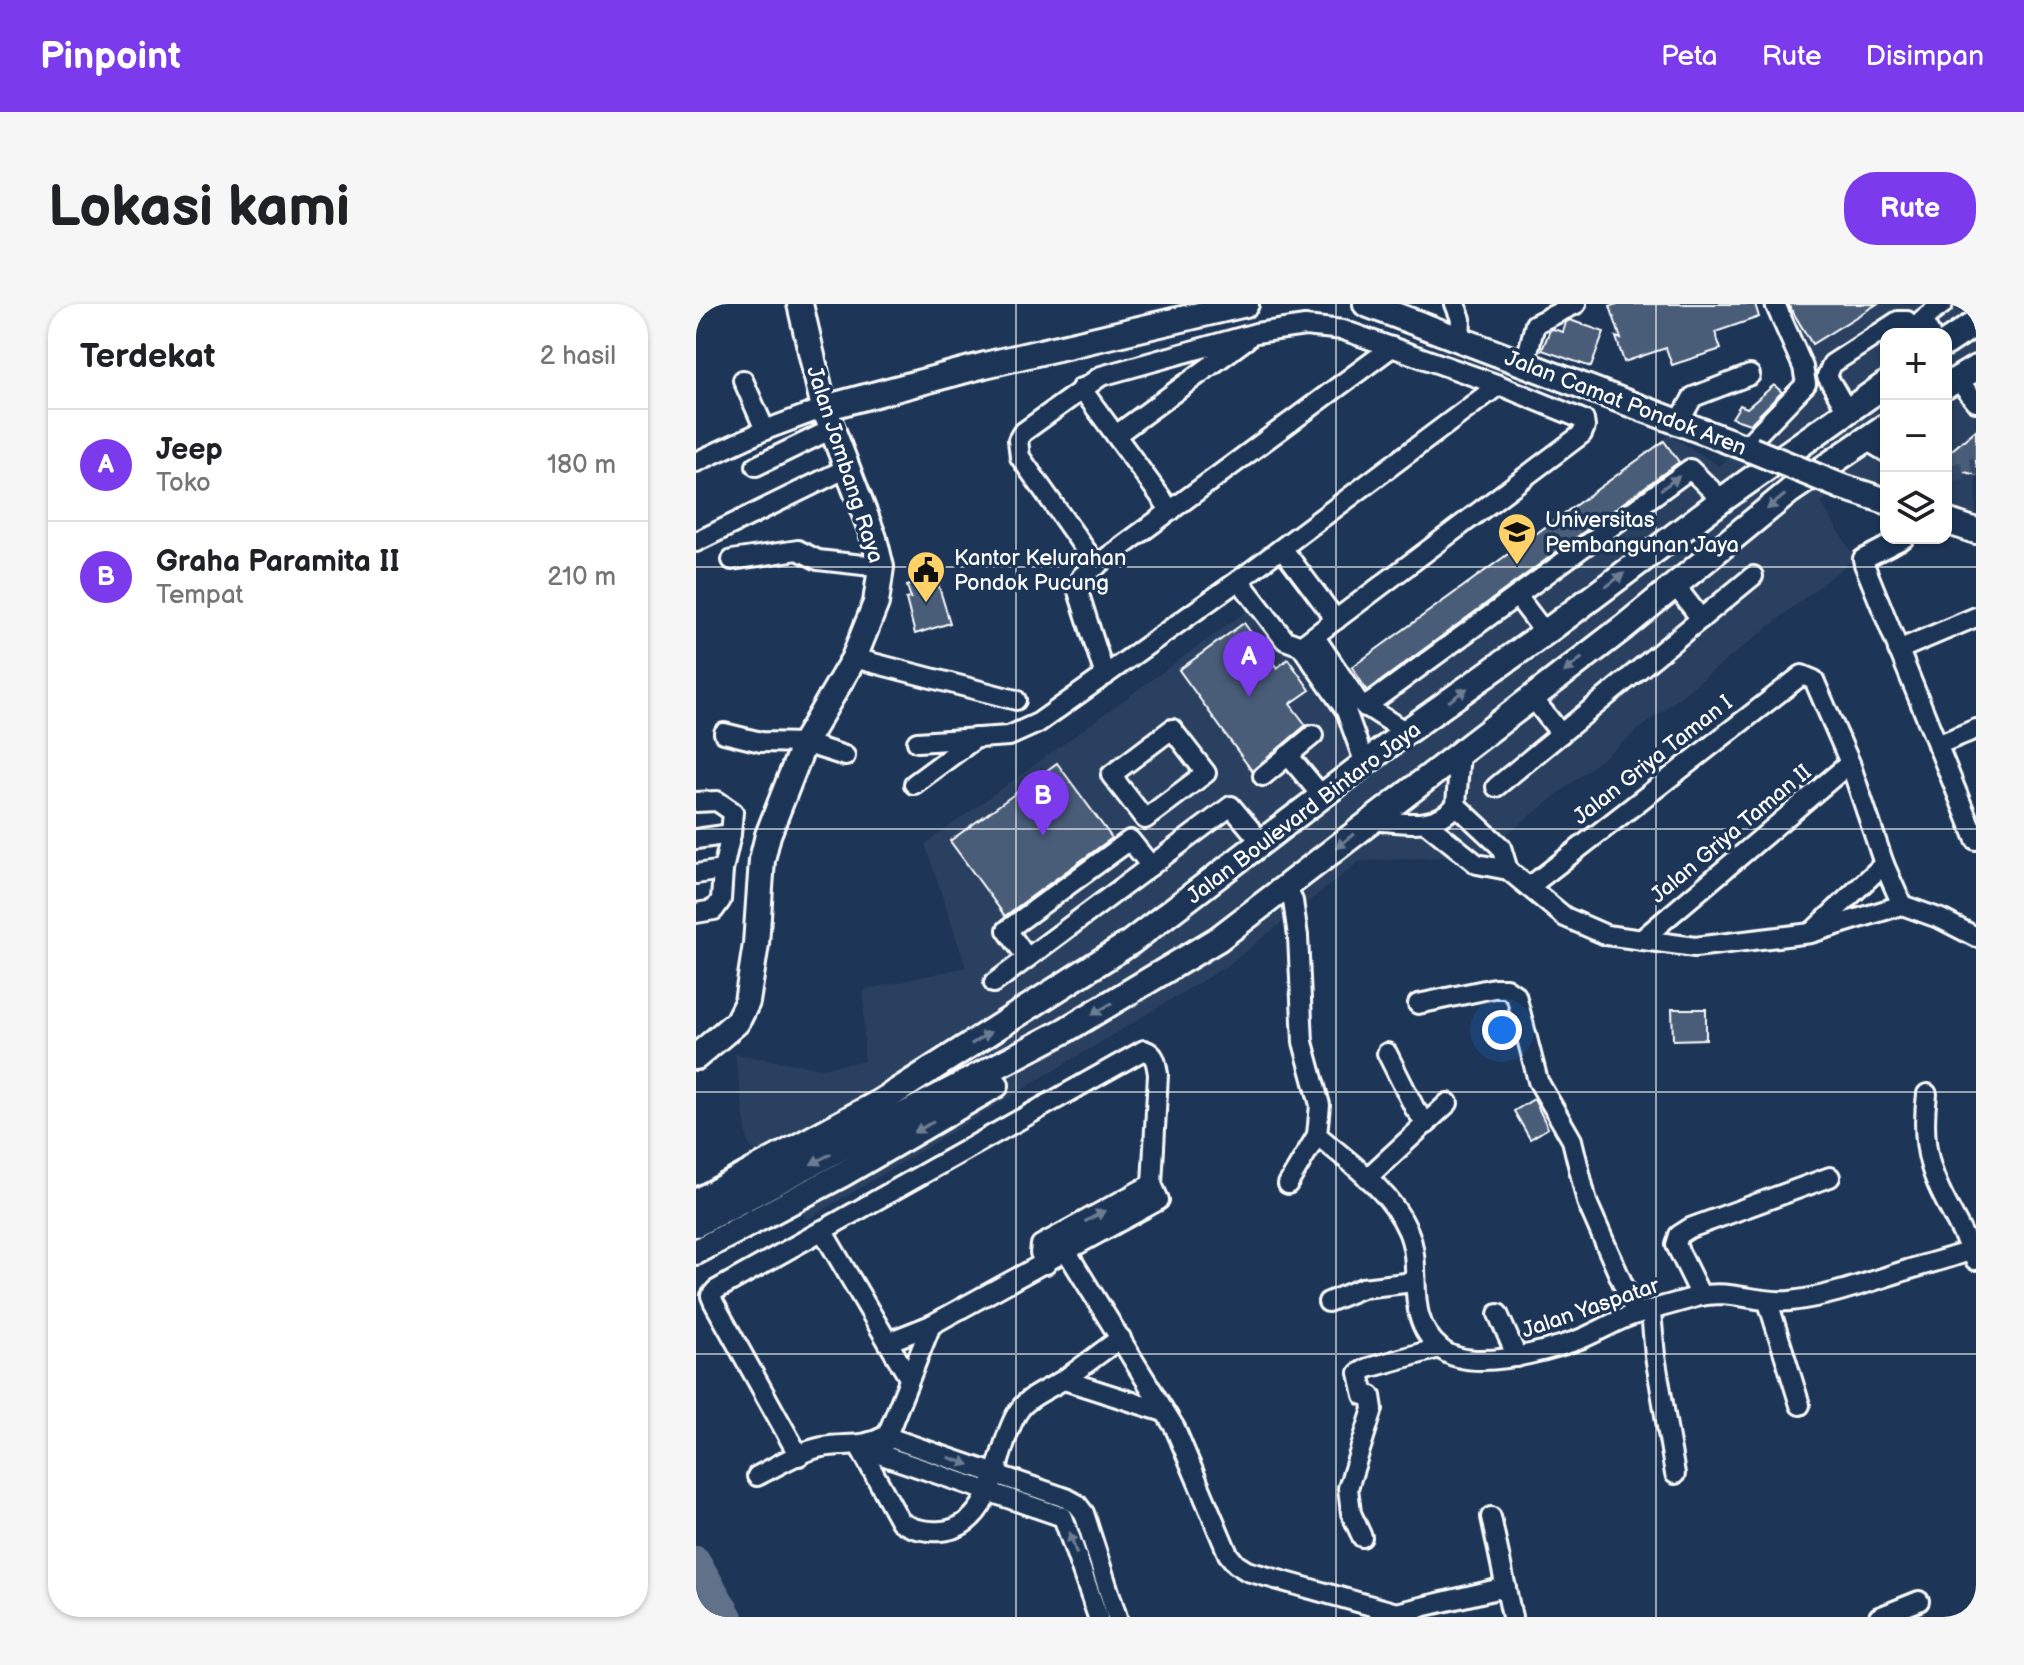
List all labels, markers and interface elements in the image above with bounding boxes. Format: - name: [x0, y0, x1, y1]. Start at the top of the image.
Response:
- text: Pinpoint: [40, 34, 181, 79]
- text: Peta: [1661, 40, 1718, 73]
- text: Rute: [1762, 40, 1822, 73]
- text: Disimpan: [1866, 40, 1984, 73]
- button: Rute: [1844, 172, 1976, 245]
- text: Lokasi kami: [48, 175, 350, 242]
- map controls: [1880, 328, 1952, 544]
- button: +: [1880, 328, 1952, 400]
- text: Terdekat: [80, 336, 215, 377]
- text: 2 hasil: [540, 341, 616, 372]
- street label: Jalan Camat Pondok Aren: [1501, 345, 1750, 462]
- street label: Jalan Jombang Raya: [800, 363, 889, 566]
- button: −: [1880, 400, 1952, 472]
- text: Jeep: [156, 432, 223, 468]
- text: A: [98, 450, 114, 481]
- text: 180 m: [547, 450, 616, 481]
- text: Toko: [156, 468, 211, 499]
- button: layers: [1880, 472, 1952, 544]
- one-way arrow: [1660, 476, 1681, 492]
- one-way arrow: [1766, 494, 1786, 510]
- place label: Universitas Pembangunan Jaya: [1545, 507, 1739, 559]
- school or university icon: Universitas Pembangunan Jaya: [1496, 511, 1538, 566]
- text: Graha Paramita II: [156, 544, 400, 580]
- place label: Kantor Kelurahan Pondok Pucung: [954, 545, 1126, 597]
- public building icon: Kantor Kelurahan Pondok Pucung: [905, 549, 947, 604]
- text: B: [97, 562, 115, 593]
- text: 210 m: [547, 562, 616, 593]
- one-way arrow: [1605, 573, 1625, 589]
- text: Tempat: [156, 580, 244, 611]
- pin: A: [1223, 631, 1275, 697]
- one-way arrow: [1563, 657, 1583, 673]
- one-way arrow: [1448, 688, 1469, 703]
- street label: Jalan Griya Taman I: [1568, 689, 1738, 831]
- street label: Jalan Boulevard Bintaro Jaya: [1181, 716, 1426, 910]
- street label: Jalan Griya Taman II: [1645, 759, 1817, 909]
- pin: B: [1017, 770, 1069, 836]
- one-way arrow: [1335, 832, 1355, 849]
- one-way arrow: [1091, 1002, 1113, 1016]
- your location: [1482, 1010, 1522, 1050]
- one-way arrow: [970, 1032, 992, 1046]
- one-way arrow: [913, 1120, 935, 1134]
- one-way arrow: [810, 1152, 833, 1165]
- one-way arrow: [1083, 1209, 1106, 1222]
- street label: Jalan Yaspatar: [1518, 1272, 1664, 1345]
- one-way arrow: [947, 1456, 971, 1468]
- one-way arrow: [1066, 1531, 1078, 1555]

